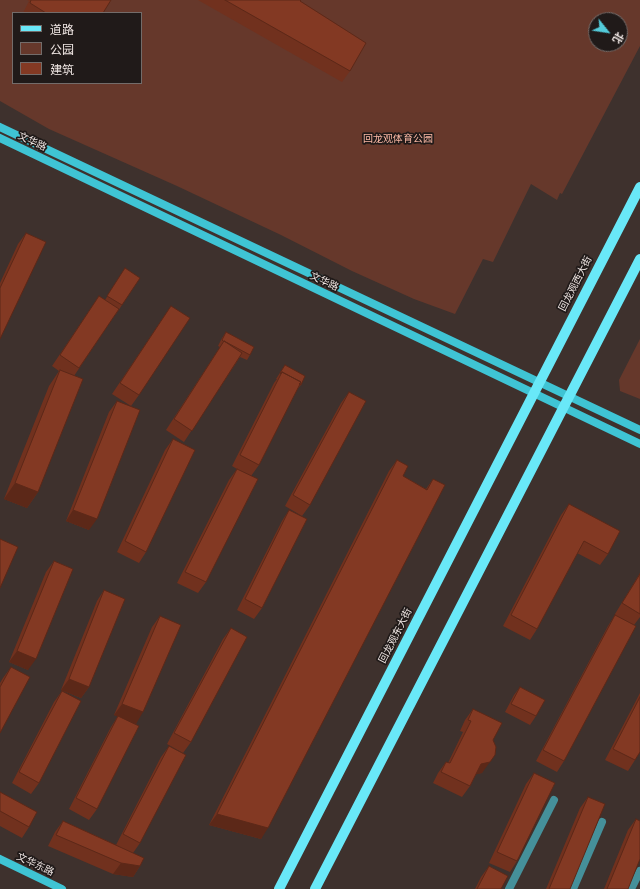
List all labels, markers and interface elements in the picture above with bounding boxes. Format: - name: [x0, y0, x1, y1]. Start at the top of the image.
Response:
- legend: [12, 12, 142, 84]
- north arrow: [588, 12, 628, 52]
- text: 道路: [50, 23, 74, 37]
- text: 北: [610, 30, 626, 46]
- text: 公园: [50, 43, 74, 57]
- text: 建筑: [50, 63, 74, 77]
- street label: 文华路: [16, 130, 48, 154]
- park label: 回龙观体育公园: [363, 133, 433, 145]
- street label: 回龙观西大街: [557, 255, 595, 313]
- street label: 文华路: [308, 270, 340, 294]
- street label: 回龙观东大街: [377, 607, 415, 665]
- street label: 文华东路: [14, 851, 56, 879]

